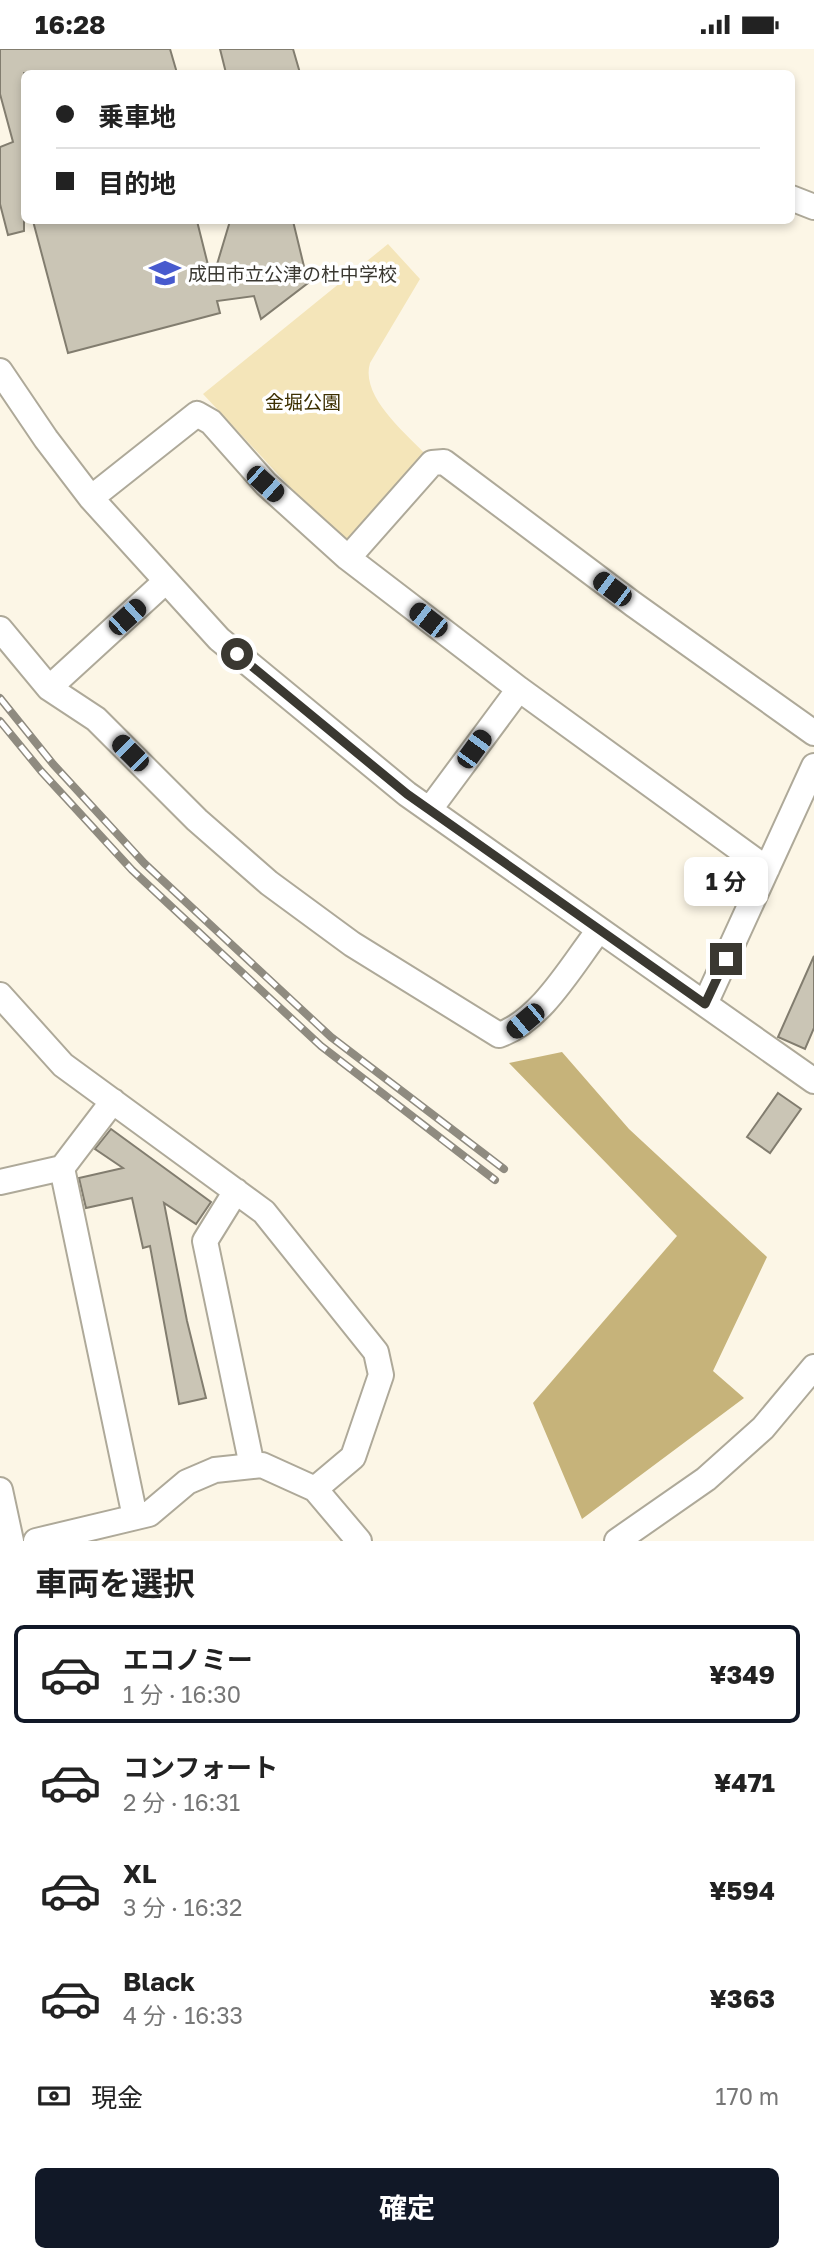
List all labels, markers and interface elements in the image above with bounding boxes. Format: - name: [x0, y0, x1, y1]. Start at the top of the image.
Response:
- text: 16:28: [35, 9, 106, 40]
- text: 乗車地: [98, 101, 176, 132]
- text: 目的地: [98, 168, 176, 199]
- school or university icon: 成田市立公津の杜中学校: [148, 256, 182, 290]
- place label: 成田市立公津の杜中学校: [188, 262, 397, 285]
- park label: 金堀公園: [265, 390, 341, 413]
- car: [243, 462, 288, 506]
- car: [589, 568, 636, 610]
- car: [105, 595, 150, 639]
- car: [405, 599, 452, 641]
- route start: [221, 638, 253, 670]
- car: [454, 726, 495, 772]
- car: [108, 731, 153, 775]
- callout: 1 分: [684, 857, 768, 907]
- text: 1 分: [706, 867, 746, 895]
- route end: [710, 943, 742, 975]
- car: [503, 999, 548, 1043]
- text: 車両を選択: [35, 1564, 195, 1602]
- icon: car: [39, 1643, 102, 1706]
- text: エコノミー: [123, 1644, 253, 1675]
- text: ¥349: [709, 1659, 775, 1690]
- text: 1 分 · 16:30: [123, 1680, 241, 1708]
- icon: car: [39, 1751, 102, 1814]
- text: コンフォート: [123, 1752, 278, 1783]
- text: ¥471: [714, 1767, 775, 1798]
- text: 2 分 · 16:31: [123, 1788, 240, 1816]
- text: XL: [123, 1858, 157, 1889]
- icon: car: [39, 1859, 102, 1922]
- text: ¥594: [709, 1875, 775, 1906]
- text: 3 分 · 16:32: [123, 1893, 242, 1921]
- text: Black: [123, 1966, 195, 1997]
- icon: car: [39, 1967, 102, 2030]
- text: ¥363: [710, 1983, 775, 2014]
- text: 4 分 · 16:33: [123, 2001, 243, 2029]
- icon: cash: [35, 2077, 73, 2115]
- text: 現金: [91, 2082, 143, 2113]
- text: 170 m: [715, 2082, 779, 2110]
- button: 確定: [35, 2168, 779, 2248]

